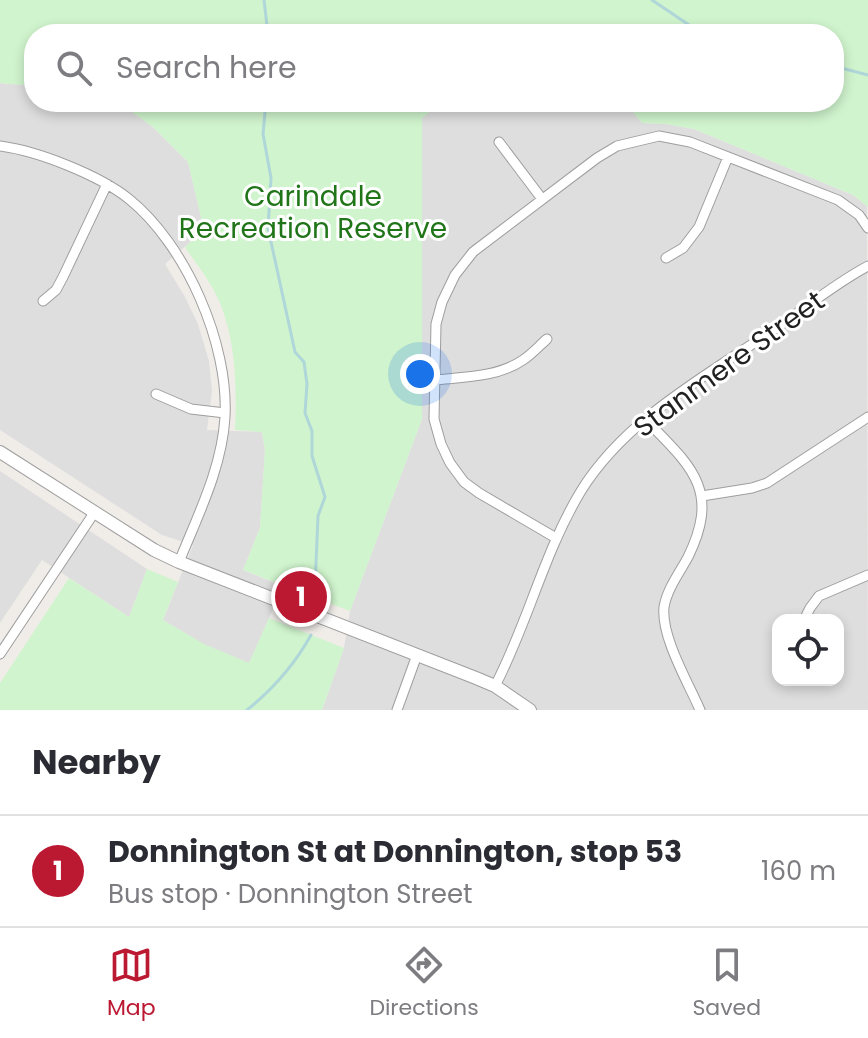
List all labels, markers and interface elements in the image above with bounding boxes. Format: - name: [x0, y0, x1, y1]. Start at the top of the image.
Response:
- search box: [24, 24, 844, 112]
- icon: search: [52, 46, 96, 90]
- text: Search here: [116, 46, 297, 89]
- park label: Carindale Recreation Reserve: [179, 177, 447, 248]
- street label: Stanmere Street: [626, 282, 832, 446]
- your location: [400, 354, 440, 394]
- pin: 1: [275, 567, 327, 627]
- map controls: [772, 614, 844, 686]
- button: locate: [772, 614, 844, 686]
- text: Nearby: [32, 738, 161, 786]
- text: Donnington St at Donnington, stop 53: [108, 830, 682, 873]
- text: 1: [53, 853, 63, 889]
- text: 160 m: [761, 853, 836, 889]
- text: Bus stop · Donnington Street: [108, 876, 472, 912]
- tab: Map: [107, 943, 156, 1024]
- tab: Directions: [369, 943, 479, 1024]
- tab: Saved: [692, 943, 761, 1024]

